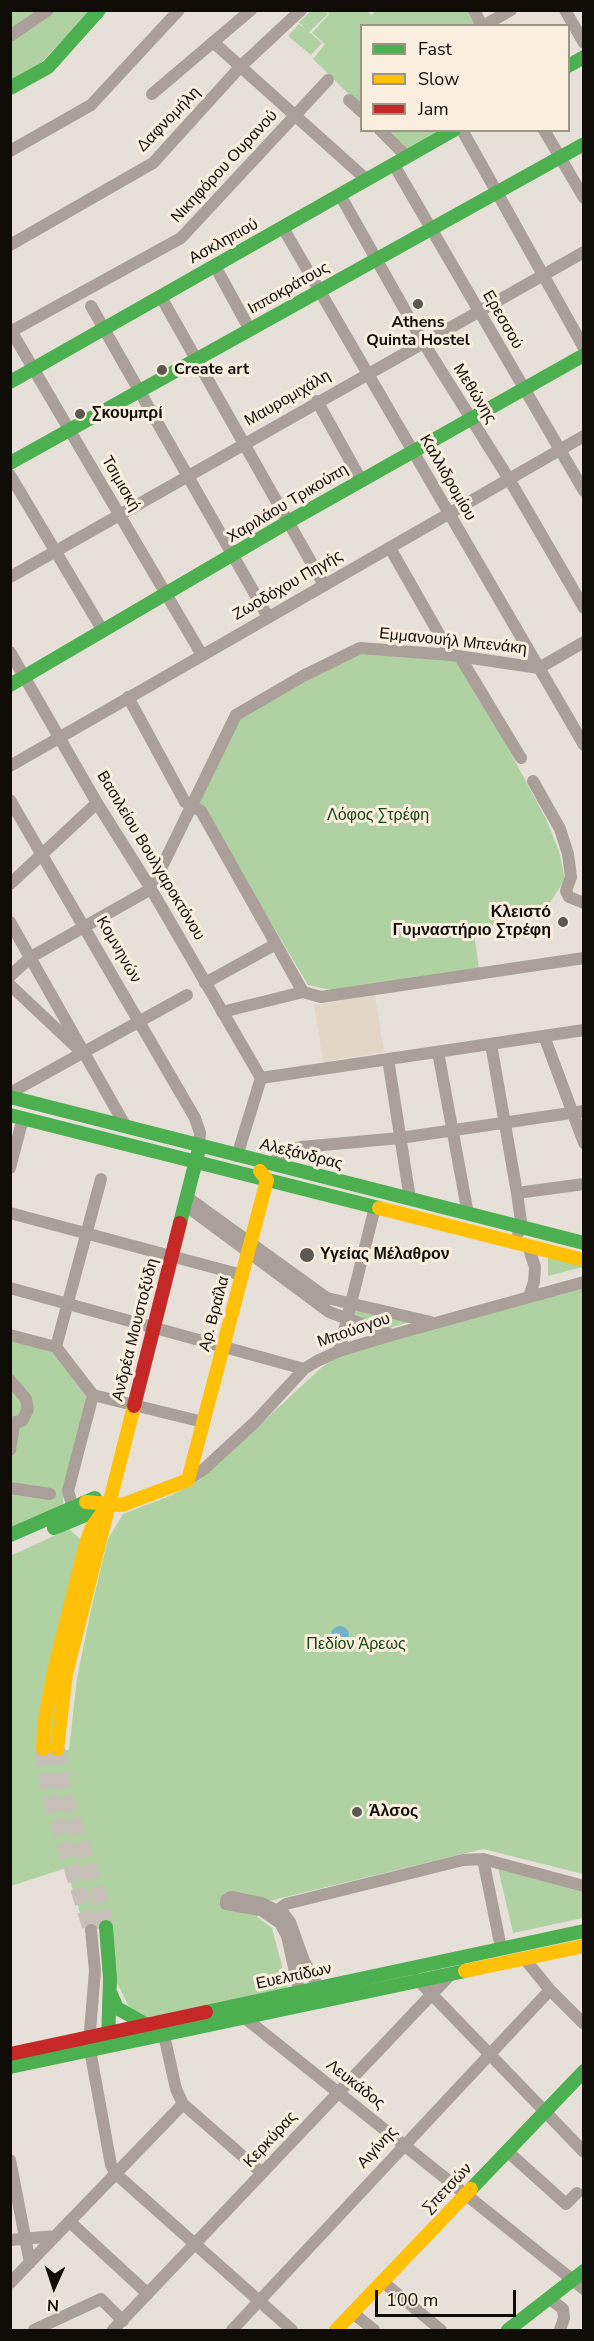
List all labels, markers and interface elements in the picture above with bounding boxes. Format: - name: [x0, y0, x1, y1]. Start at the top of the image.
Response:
- legend: [360, 24, 570, 132]
- text: Fast: [418, 37, 452, 61]
- text: Slow: [418, 67, 459, 91]
- street label: Δαφνομήλη: [133, 83, 205, 157]
- text: Jam: [418, 97, 449, 121]
- street label: Νικηφόρου Ουρανού: [168, 107, 282, 227]
- street label: Ασκληπιού: [186, 215, 262, 269]
- street label: Ιπποκράτους: [245, 259, 333, 319]
- street label: Ερεσσού: [478, 287, 526, 353]
- marker: Athens Quinta Hostel: [411, 297, 425, 311]
- place label: Athens Quinta Hostel: [366, 313, 470, 351]
- place label: Create art: [174, 360, 249, 380]
- street label: Μεθώνης: [448, 361, 500, 427]
- marker: Create art: [155, 363, 169, 377]
- street label: Μαυρομιχάλη: [242, 367, 334, 431]
- place label: Σκουμπρί: [92, 404, 163, 424]
- marker: Σκουμπρί: [73, 407, 87, 421]
- street label: Καλλιδρομίου: [415, 431, 479, 525]
- street label: Τσιμισκή: [96, 453, 144, 515]
- street label: Χαριλάου Τρικούπη: [224, 460, 352, 548]
- street label: Ζωοδόχου Πηγής: [230, 547, 346, 625]
- street label: Εμμανουήλ Μπενάκη: [378, 625, 528, 659]
- street label: Βασιλείου Βουλγαροκτόνου: [92, 768, 208, 944]
- park label: Λόφος Στρέφη: [327, 806, 429, 826]
- place label: Κλειστό Γυμναστήριο Στρέφη: [393, 903, 551, 941]
- street label: Κομνηνών: [91, 913, 145, 987]
- marker: Κλειστό Γυμναστήριο Στρέφη: [556, 915, 570, 929]
- street label: Αλεξάνδρας: [258, 1135, 344, 1175]
- place label: Υγείας Μέλαθρον: [320, 1245, 450, 1265]
- marker: Υγείας Μέλαθρον: [298, 1246, 316, 1264]
- street label: Ανδρέα Μουστοξύδη: [109, 1257, 163, 1403]
- street label: Αρ. Βραΐλα: [196, 1274, 234, 1354]
- street label: Μπούσγου: [315, 1310, 393, 1352]
- park label: Πεδίον Άρεως: [306, 1635, 406, 1655]
- place label: Άλσος: [369, 1802, 418, 1822]
- marker: Άλσος: [350, 1805, 364, 1819]
- street label: Ευελπίδων: [254, 1960, 334, 1994]
- street label: Λευκάδος: [322, 2056, 388, 2114]
- street label: Κερκύρας: [240, 2108, 302, 2172]
- street label: Αιγίνης: [354, 2123, 402, 2173]
- street label: Σπετσών: [419, 2160, 477, 2218]
- north arrow: [24, 2257, 84, 2317]
- scale bar: [378, 2278, 519, 2316]
- text: 100 m: [386, 2288, 438, 2312]
- text: N: [47, 2294, 60, 2316]

